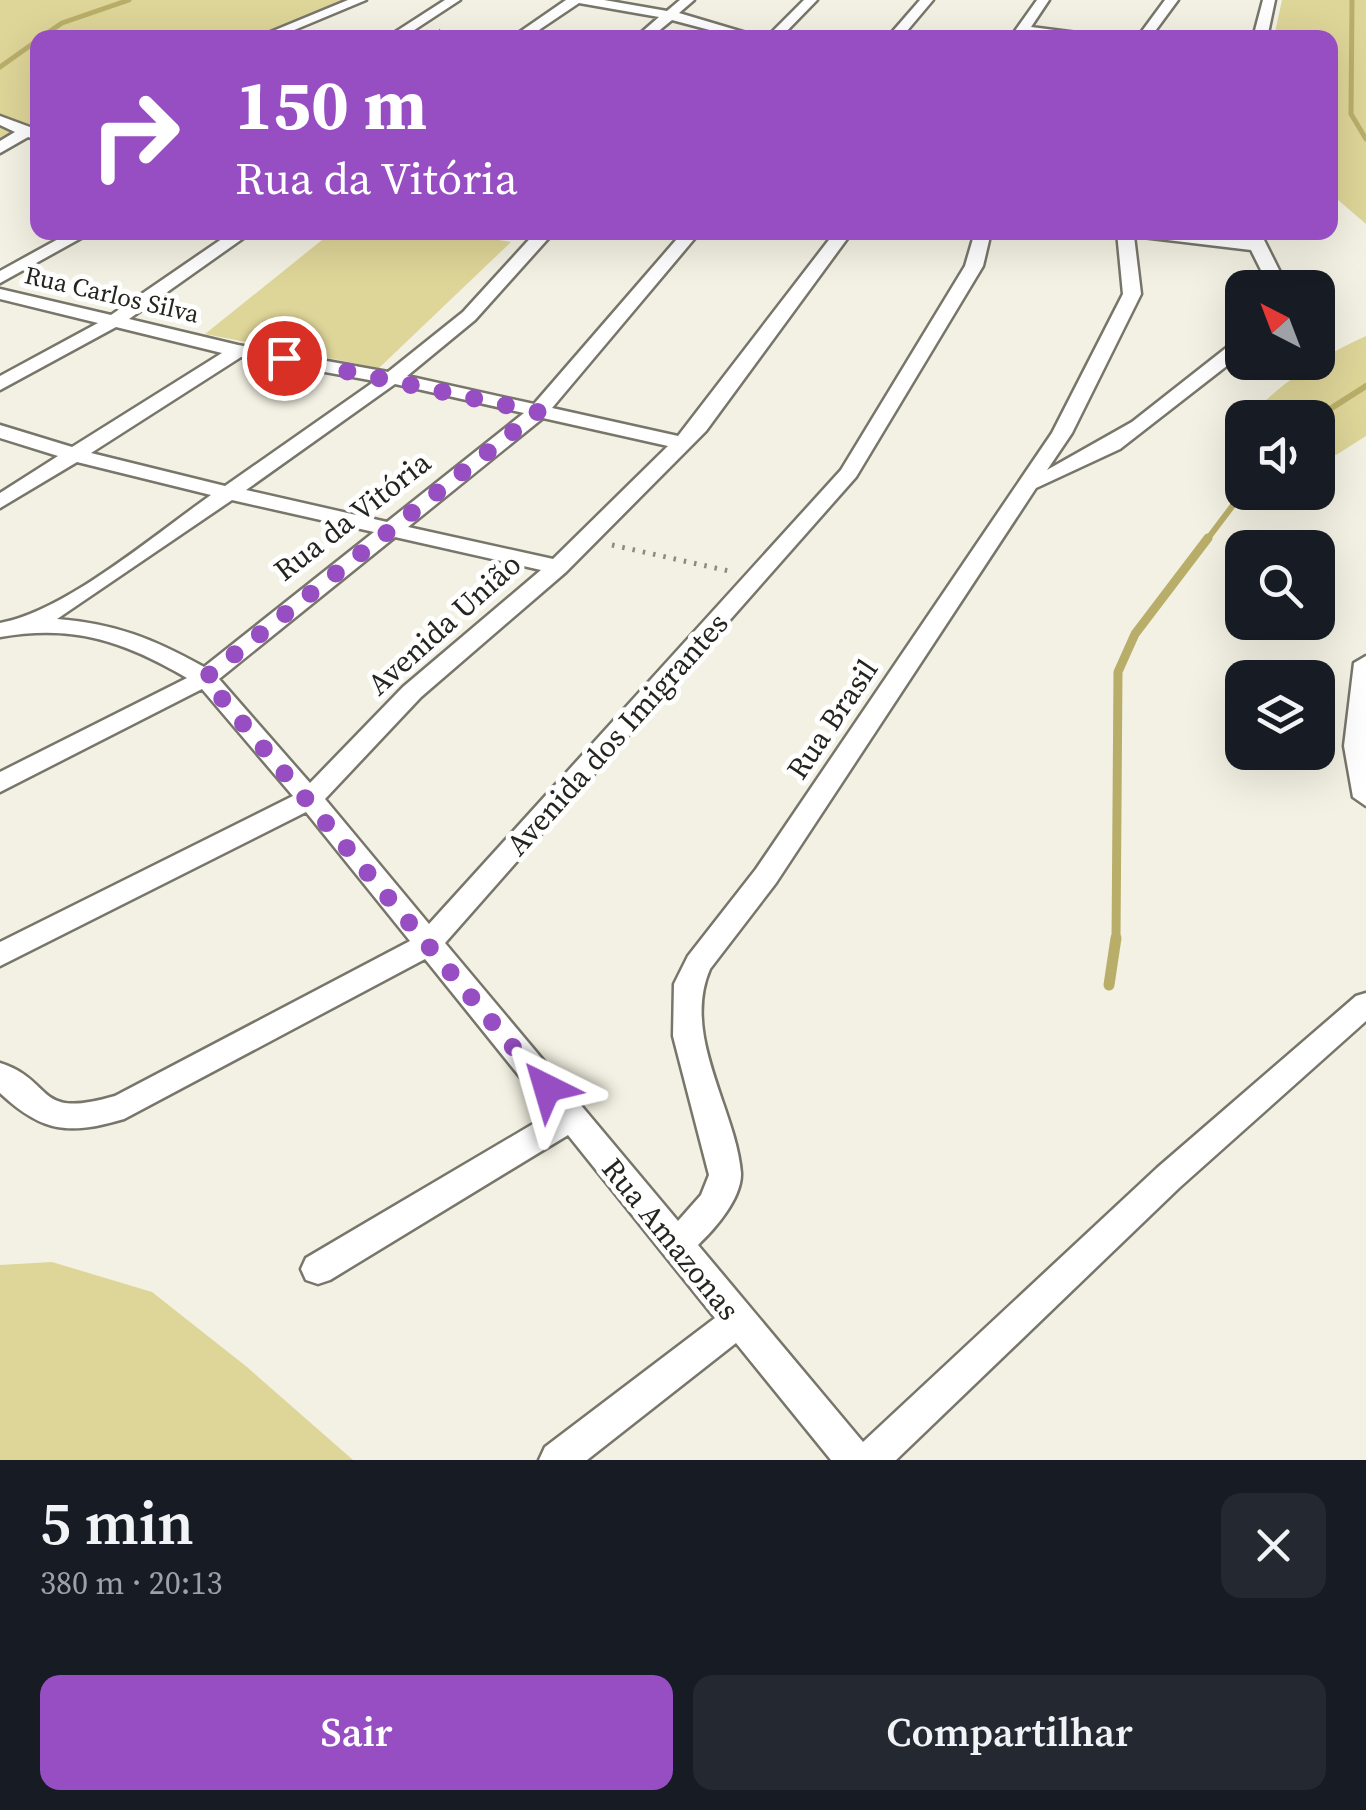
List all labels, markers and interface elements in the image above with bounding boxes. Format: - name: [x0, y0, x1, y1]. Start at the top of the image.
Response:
- text: 150 m: [235, 56, 427, 152]
- icon: right: [70, 70, 200, 200]
- text: Rua da Vitória: [235, 147, 518, 209]
- street label: Rua Carlos Silva: [21, 257, 203, 331]
- north arrow: [1225, 270, 1335, 380]
- map controls: [1225, 270, 1335, 770]
- pin: [242, 316, 327, 401]
- icon: arrive: [257, 331, 312, 386]
- button: sound: [1225, 400, 1335, 510]
- street label: Rua da Vitória: [265, 441, 439, 590]
- button: search: [1225, 530, 1335, 640]
- street label: Avenida União: [358, 544, 530, 704]
- street label: Avenida dos Imigrantes: [497, 604, 737, 864]
- street label: Rua Brasil: [777, 651, 887, 787]
- button: layers: [1225, 660, 1335, 770]
- position arrow: [495, 1036, 599, 1140]
- street label: Rua Amazonas: [593, 1149, 749, 1329]
- text: 5 min: [40, 1482, 194, 1564]
- button: close: [1221, 1493, 1326, 1598]
- text: 380 m · 20:13: [40, 1561, 222, 1605]
- button: Sair: [40, 1675, 673, 1790]
- button: Compartilhar: [693, 1675, 1326, 1790]

